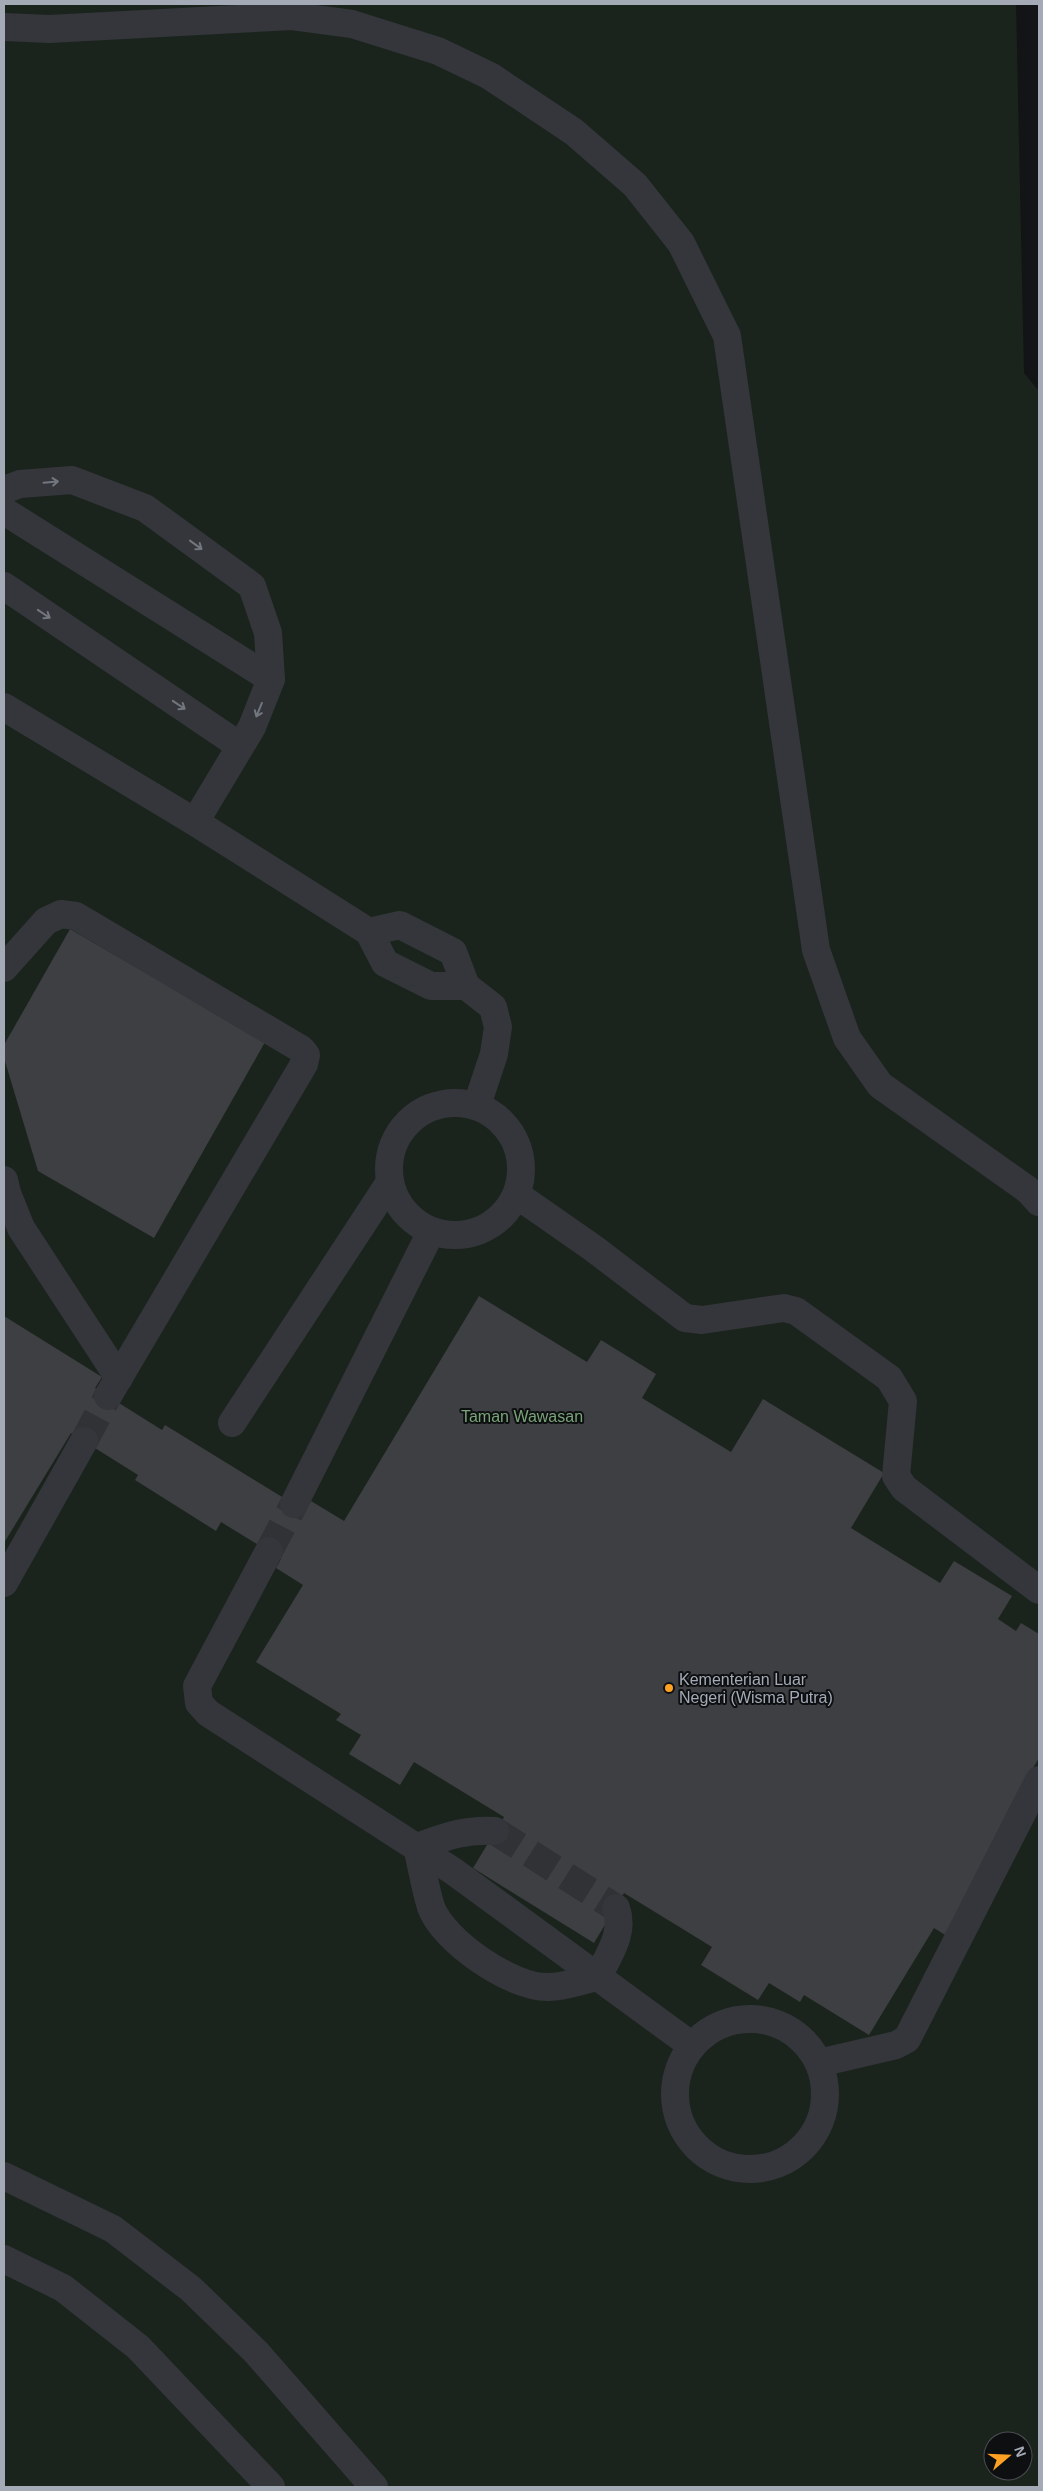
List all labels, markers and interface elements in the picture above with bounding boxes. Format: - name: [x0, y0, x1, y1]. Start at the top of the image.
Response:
- one-way arrow: [43, 477, 59, 486]
- one-way arrow: [189, 540, 202, 551]
- one-way arrow: [37, 609, 51, 619]
- one-way arrow: [171, 700, 185, 710]
- one-way arrow: [253, 702, 263, 717]
- park label: Taman Wawasan: [461, 1408, 583, 1425]
- place label: Kementerian Luar Negeri (Wisma Putra): [679, 1671, 833, 1706]
- marker: Kementerian Luar Negeri (Wisma Putra): [663, 1682, 675, 1694]
- north arrow: [983, 2431, 1033, 2481]
- text: N: [1011, 2444, 1030, 2459]

